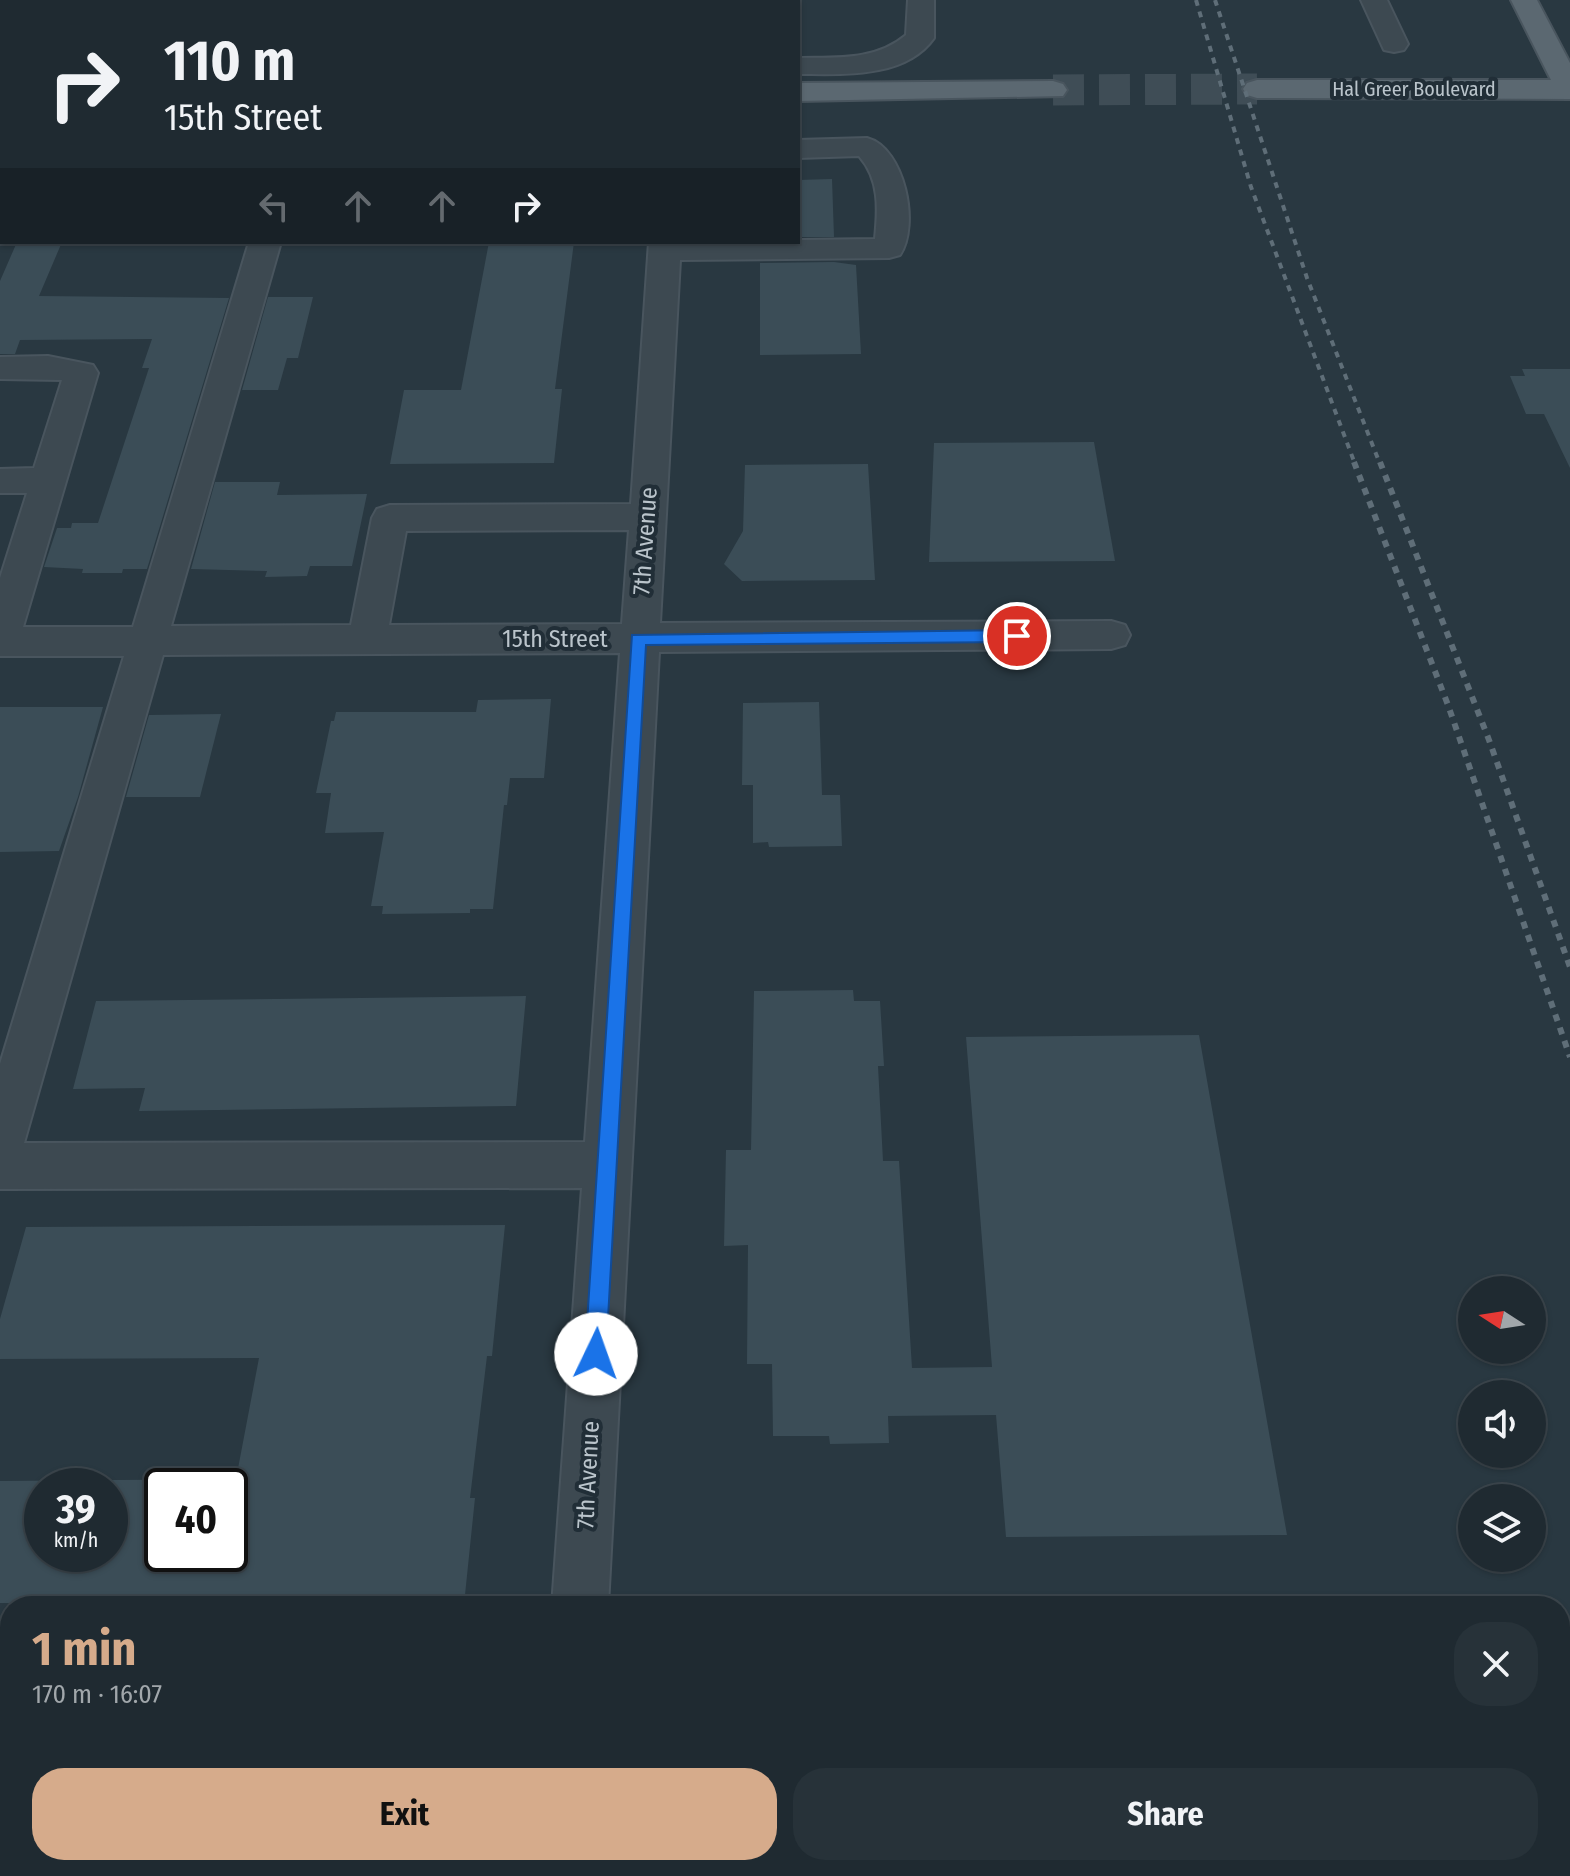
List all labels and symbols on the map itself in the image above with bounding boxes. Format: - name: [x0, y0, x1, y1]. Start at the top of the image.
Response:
- street label: Hal Greer Boulevard: [1332, 77, 1496, 101]
- street label: 7th Avenue: [627, 486, 663, 596]
- pin: [983, 602, 1051, 670]
- street label: 15th Street: [502, 625, 608, 653]
- north arrow: [1458, 1276, 1546, 1364]
- position arrow: [554, 1312, 638, 1396]
- street label: 7th Avenue: [571, 1420, 605, 1530]
- speed limit sign: 40: [144, 1468, 248, 1572]

